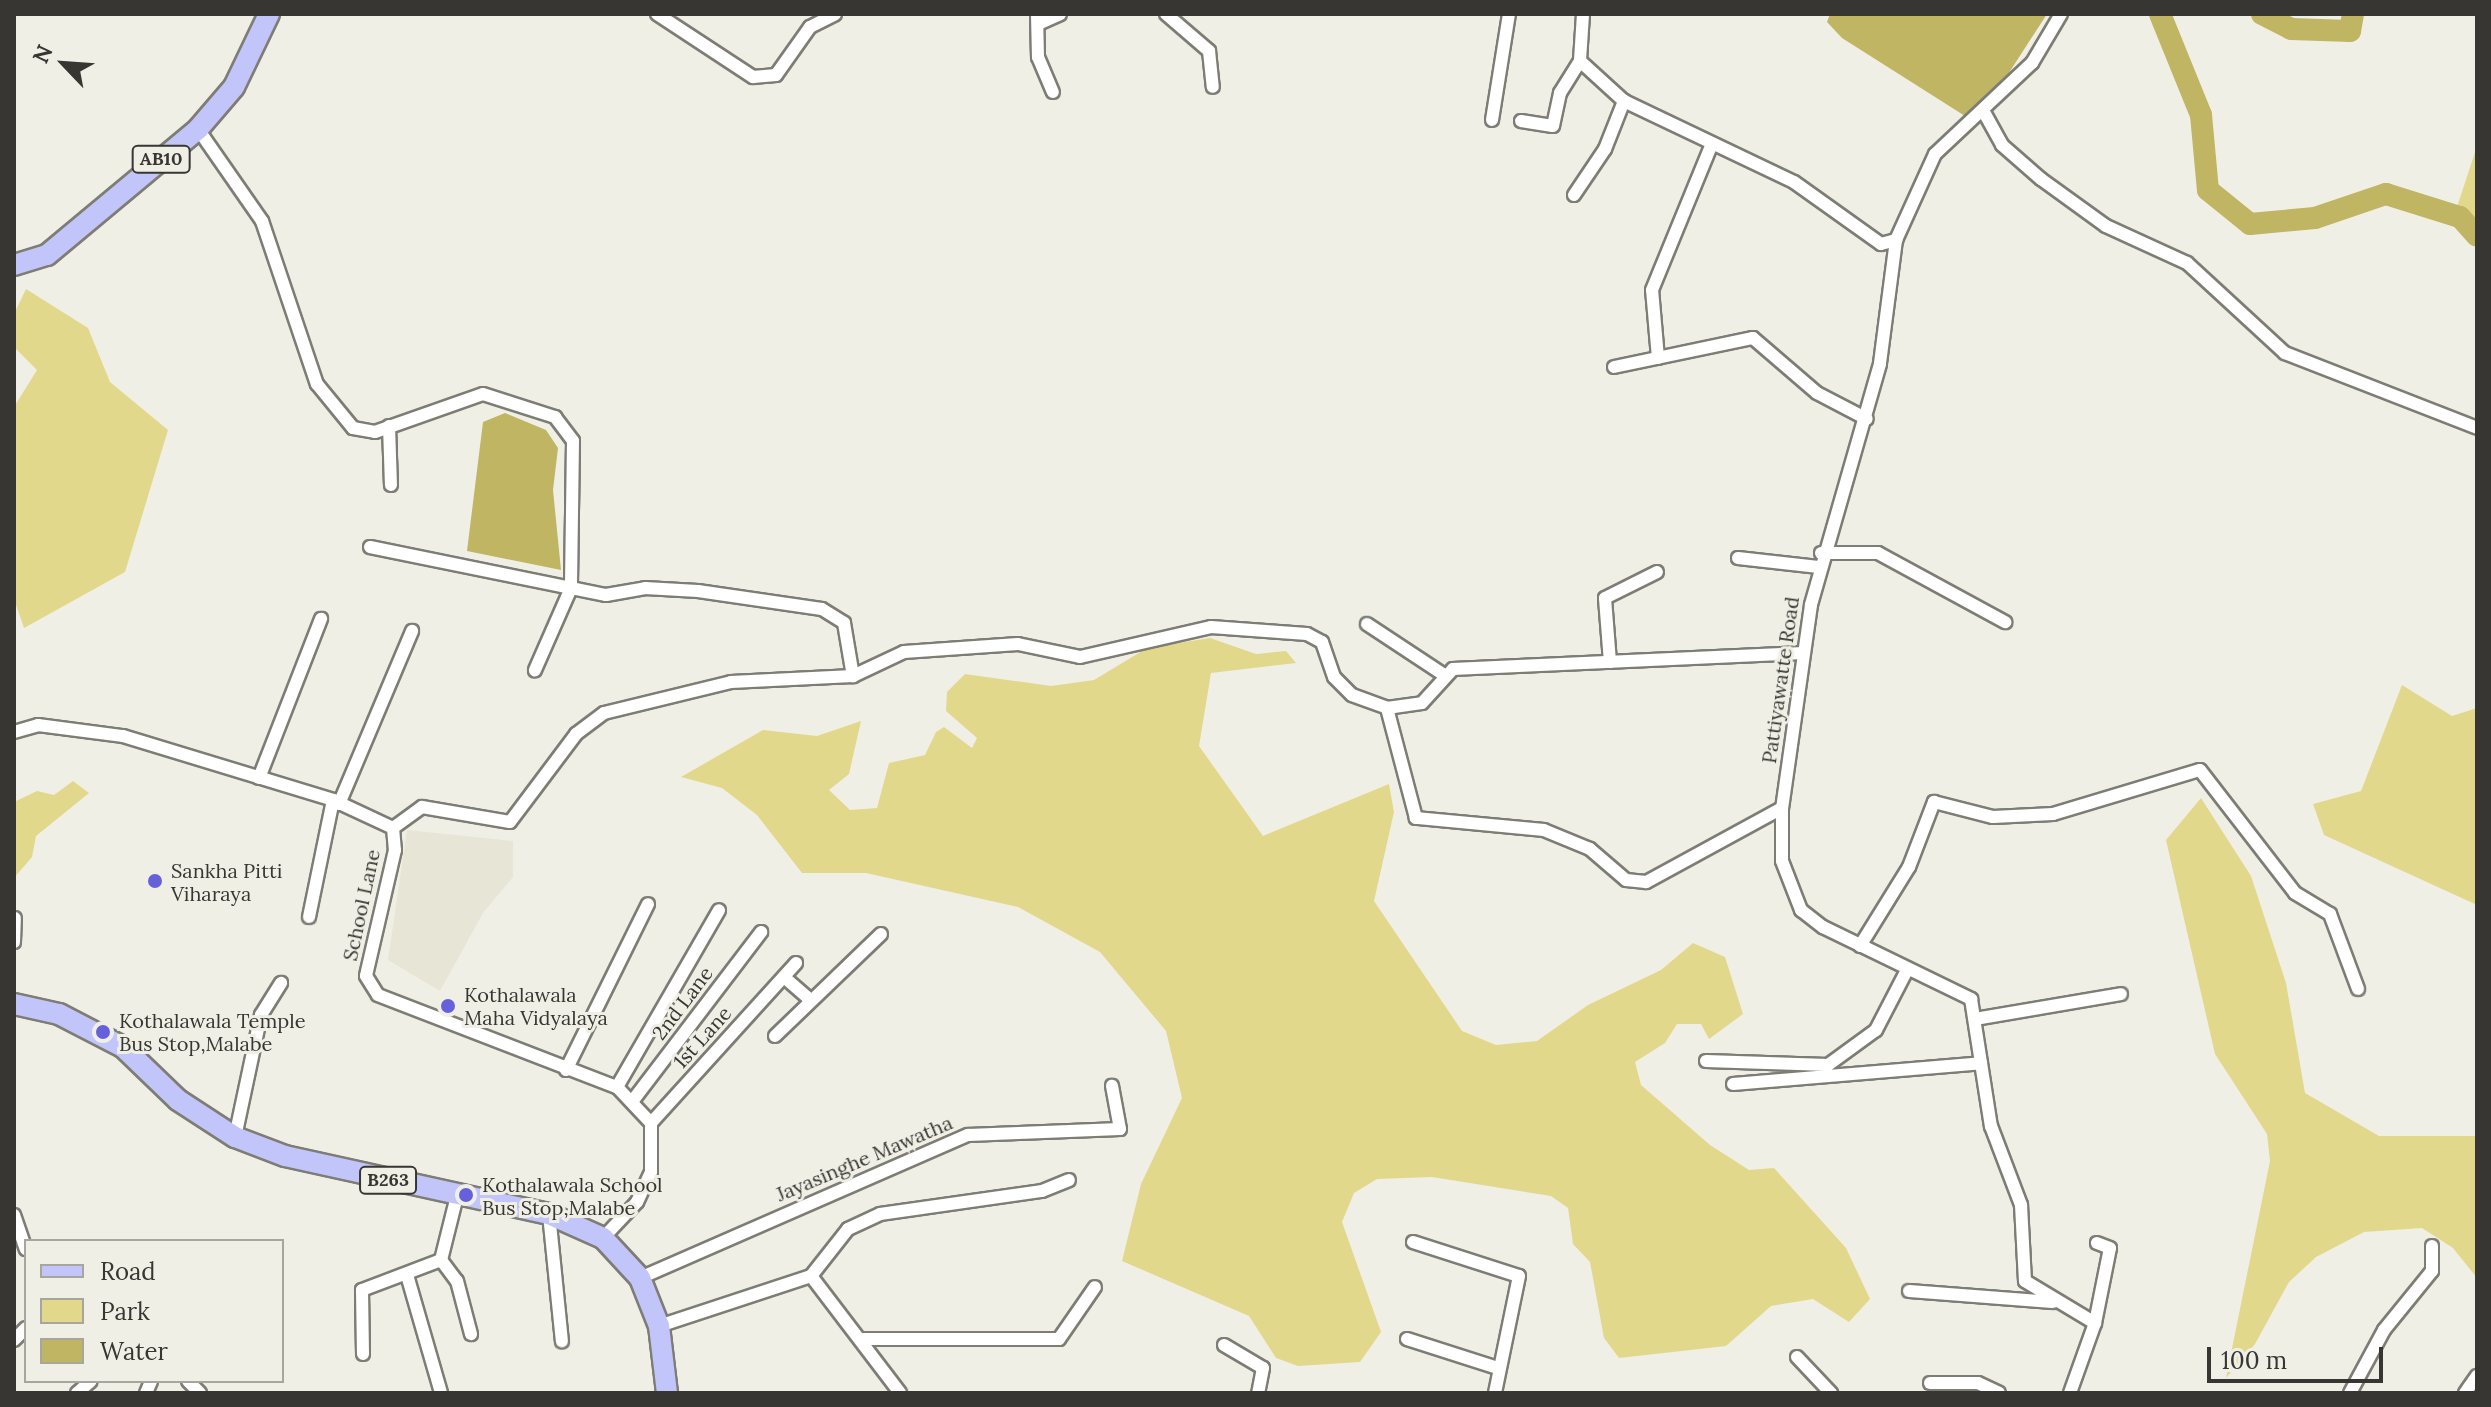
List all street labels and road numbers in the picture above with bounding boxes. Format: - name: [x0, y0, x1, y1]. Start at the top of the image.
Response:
- road number: AB10: [131, 145, 191, 173]
- street label: Pattiyawatte Road: [1756, 595, 1804, 765]
- street label: School Lane: [337, 847, 385, 963]
- street label: 2nd Lane: [647, 962, 717, 1044]
- street label: 1st Lane: [668, 1001, 736, 1073]
- street label: Jayasinghe Mawatha: [772, 1110, 956, 1206]
- road number: B263: [358, 1166, 418, 1194]

